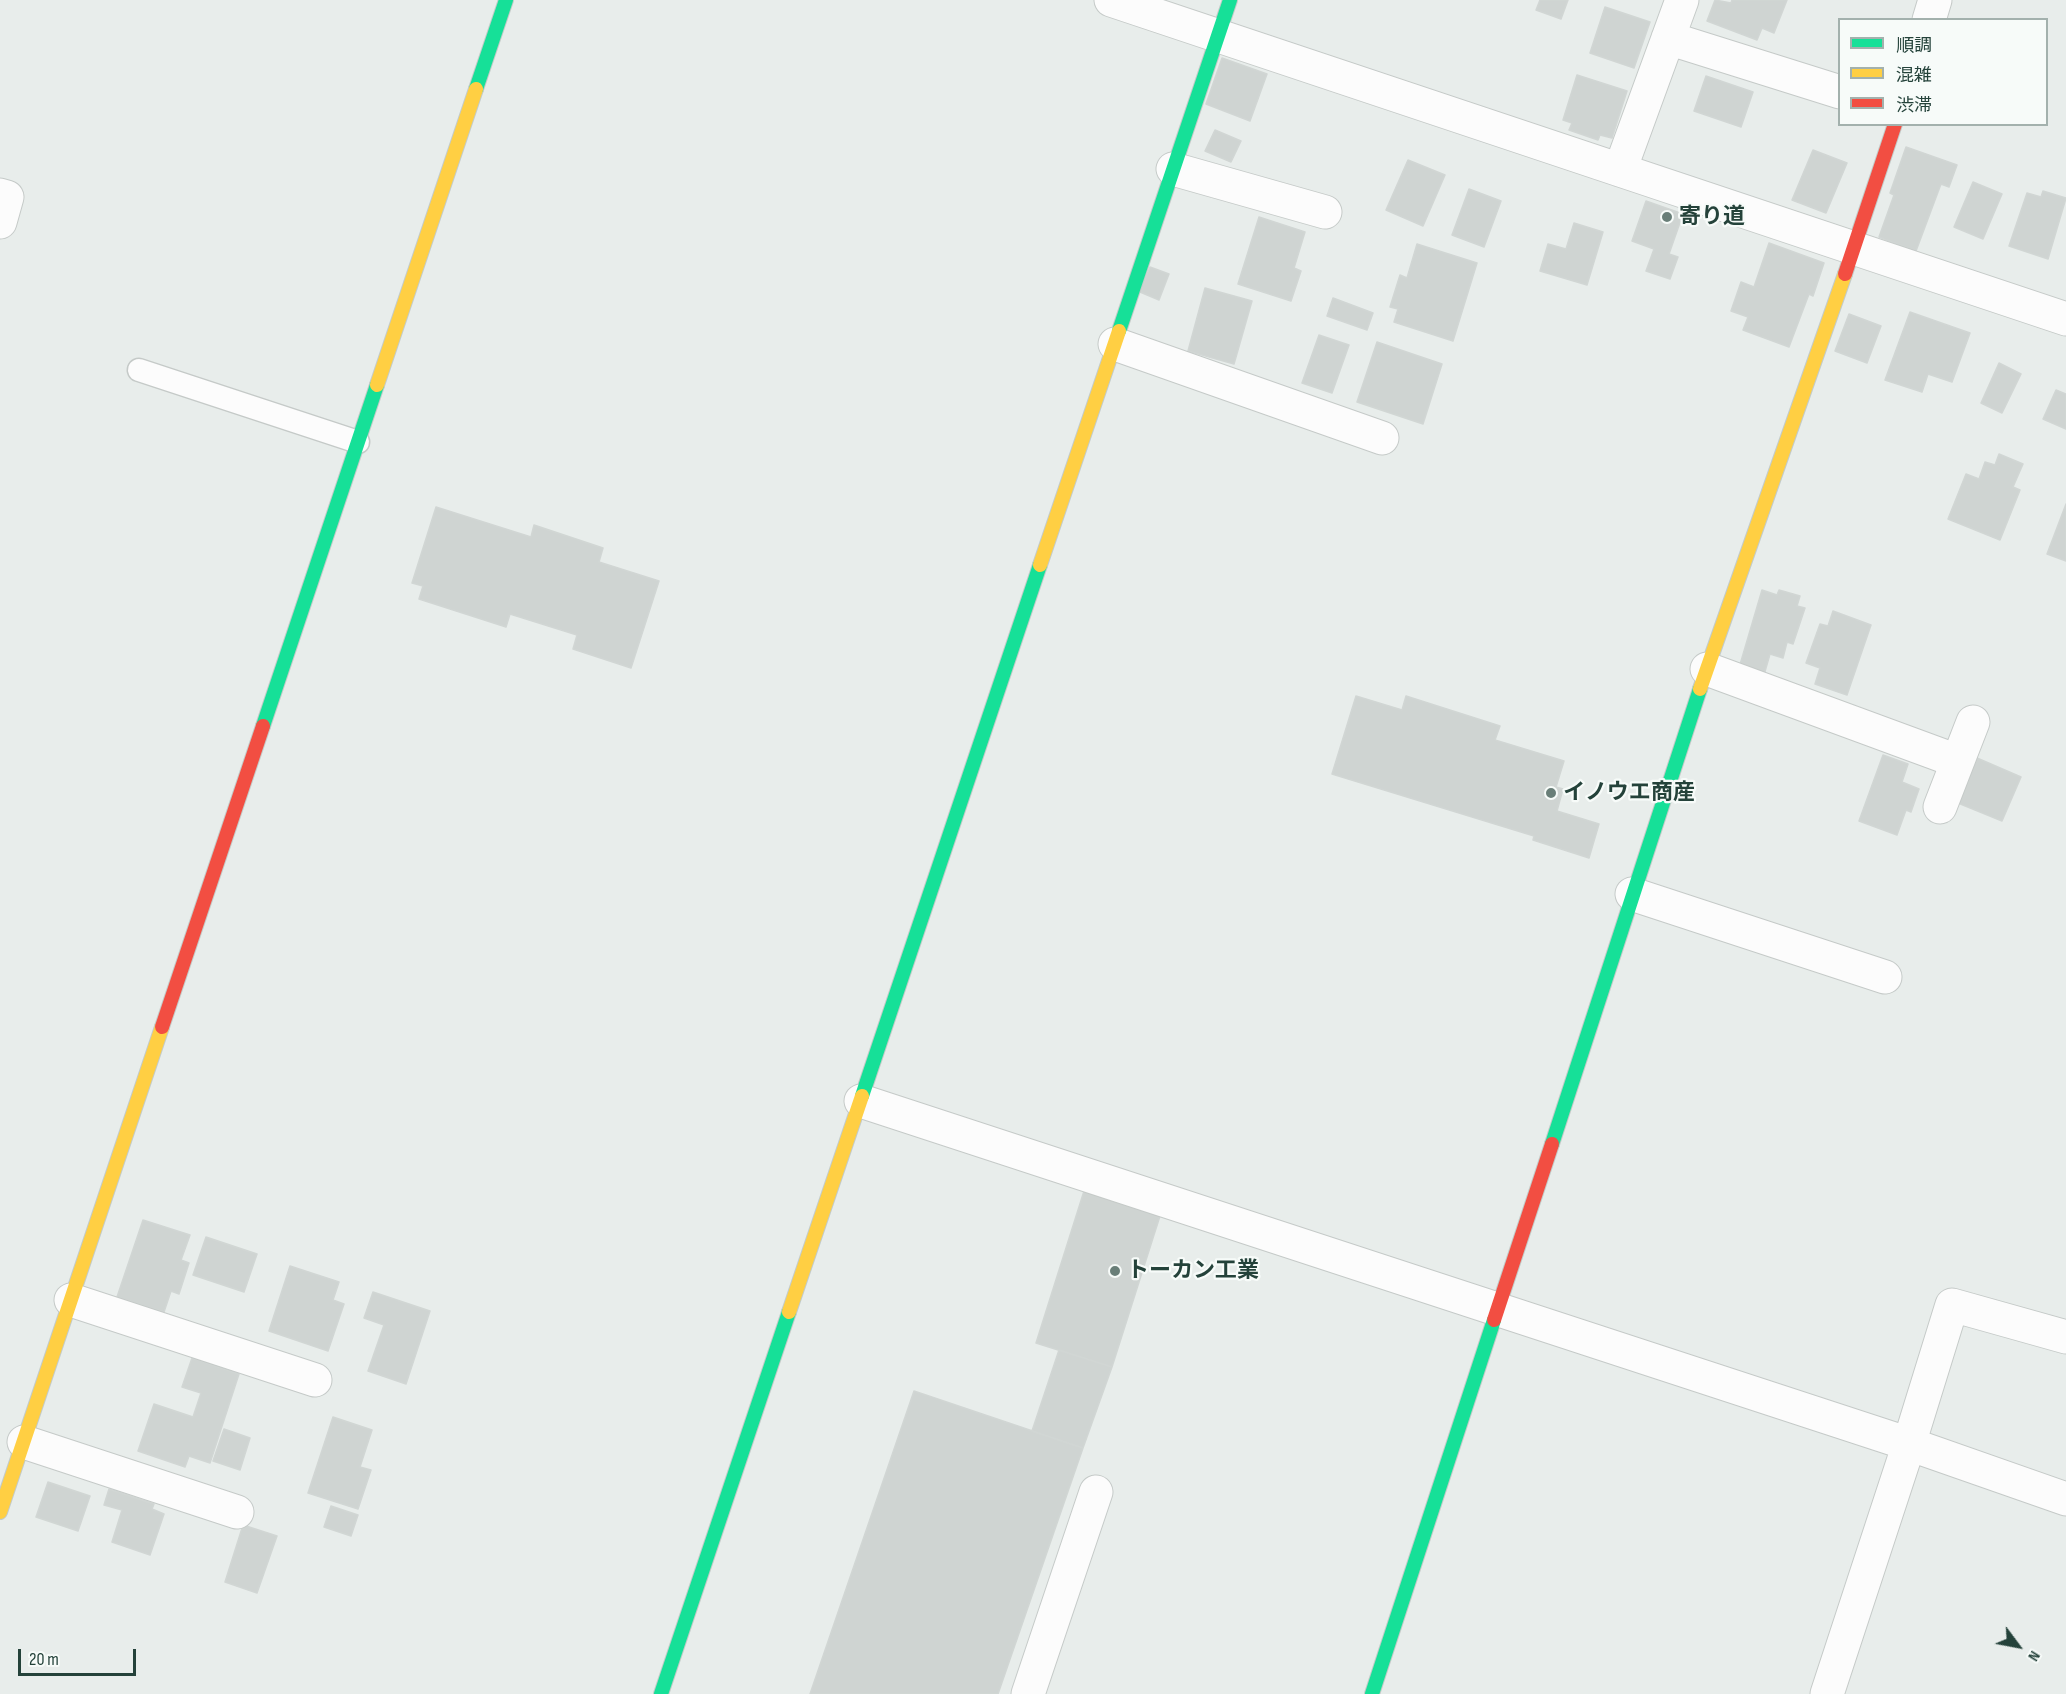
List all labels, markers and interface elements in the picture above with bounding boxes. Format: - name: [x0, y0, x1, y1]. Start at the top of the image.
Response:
- legend: [1838, 18, 2048, 126]
- text: 順調: [1896, 35, 1932, 56]
- text: 混雑: [1896, 65, 1932, 86]
- text: 渋滞: [1896, 95, 1932, 116]
- place label: 寄り道: [1679, 204, 1745, 230]
- marker: 寄り道: [1660, 210, 1674, 224]
- place label: イノウエ商産: [1563, 780, 1695, 806]
- marker: イノウエ商産: [1544, 786, 1558, 800]
- place label: トーカン工業: [1127, 1258, 1259, 1284]
- marker: トーカン工業: [1108, 1264, 1122, 1278]
- north arrow: [1988, 1616, 2048, 1676]
- scale bar: [21, 1637, 140, 1675]
- text: N: [2023, 1647, 2044, 1664]
- text: 20 m: [29, 1649, 59, 1670]

